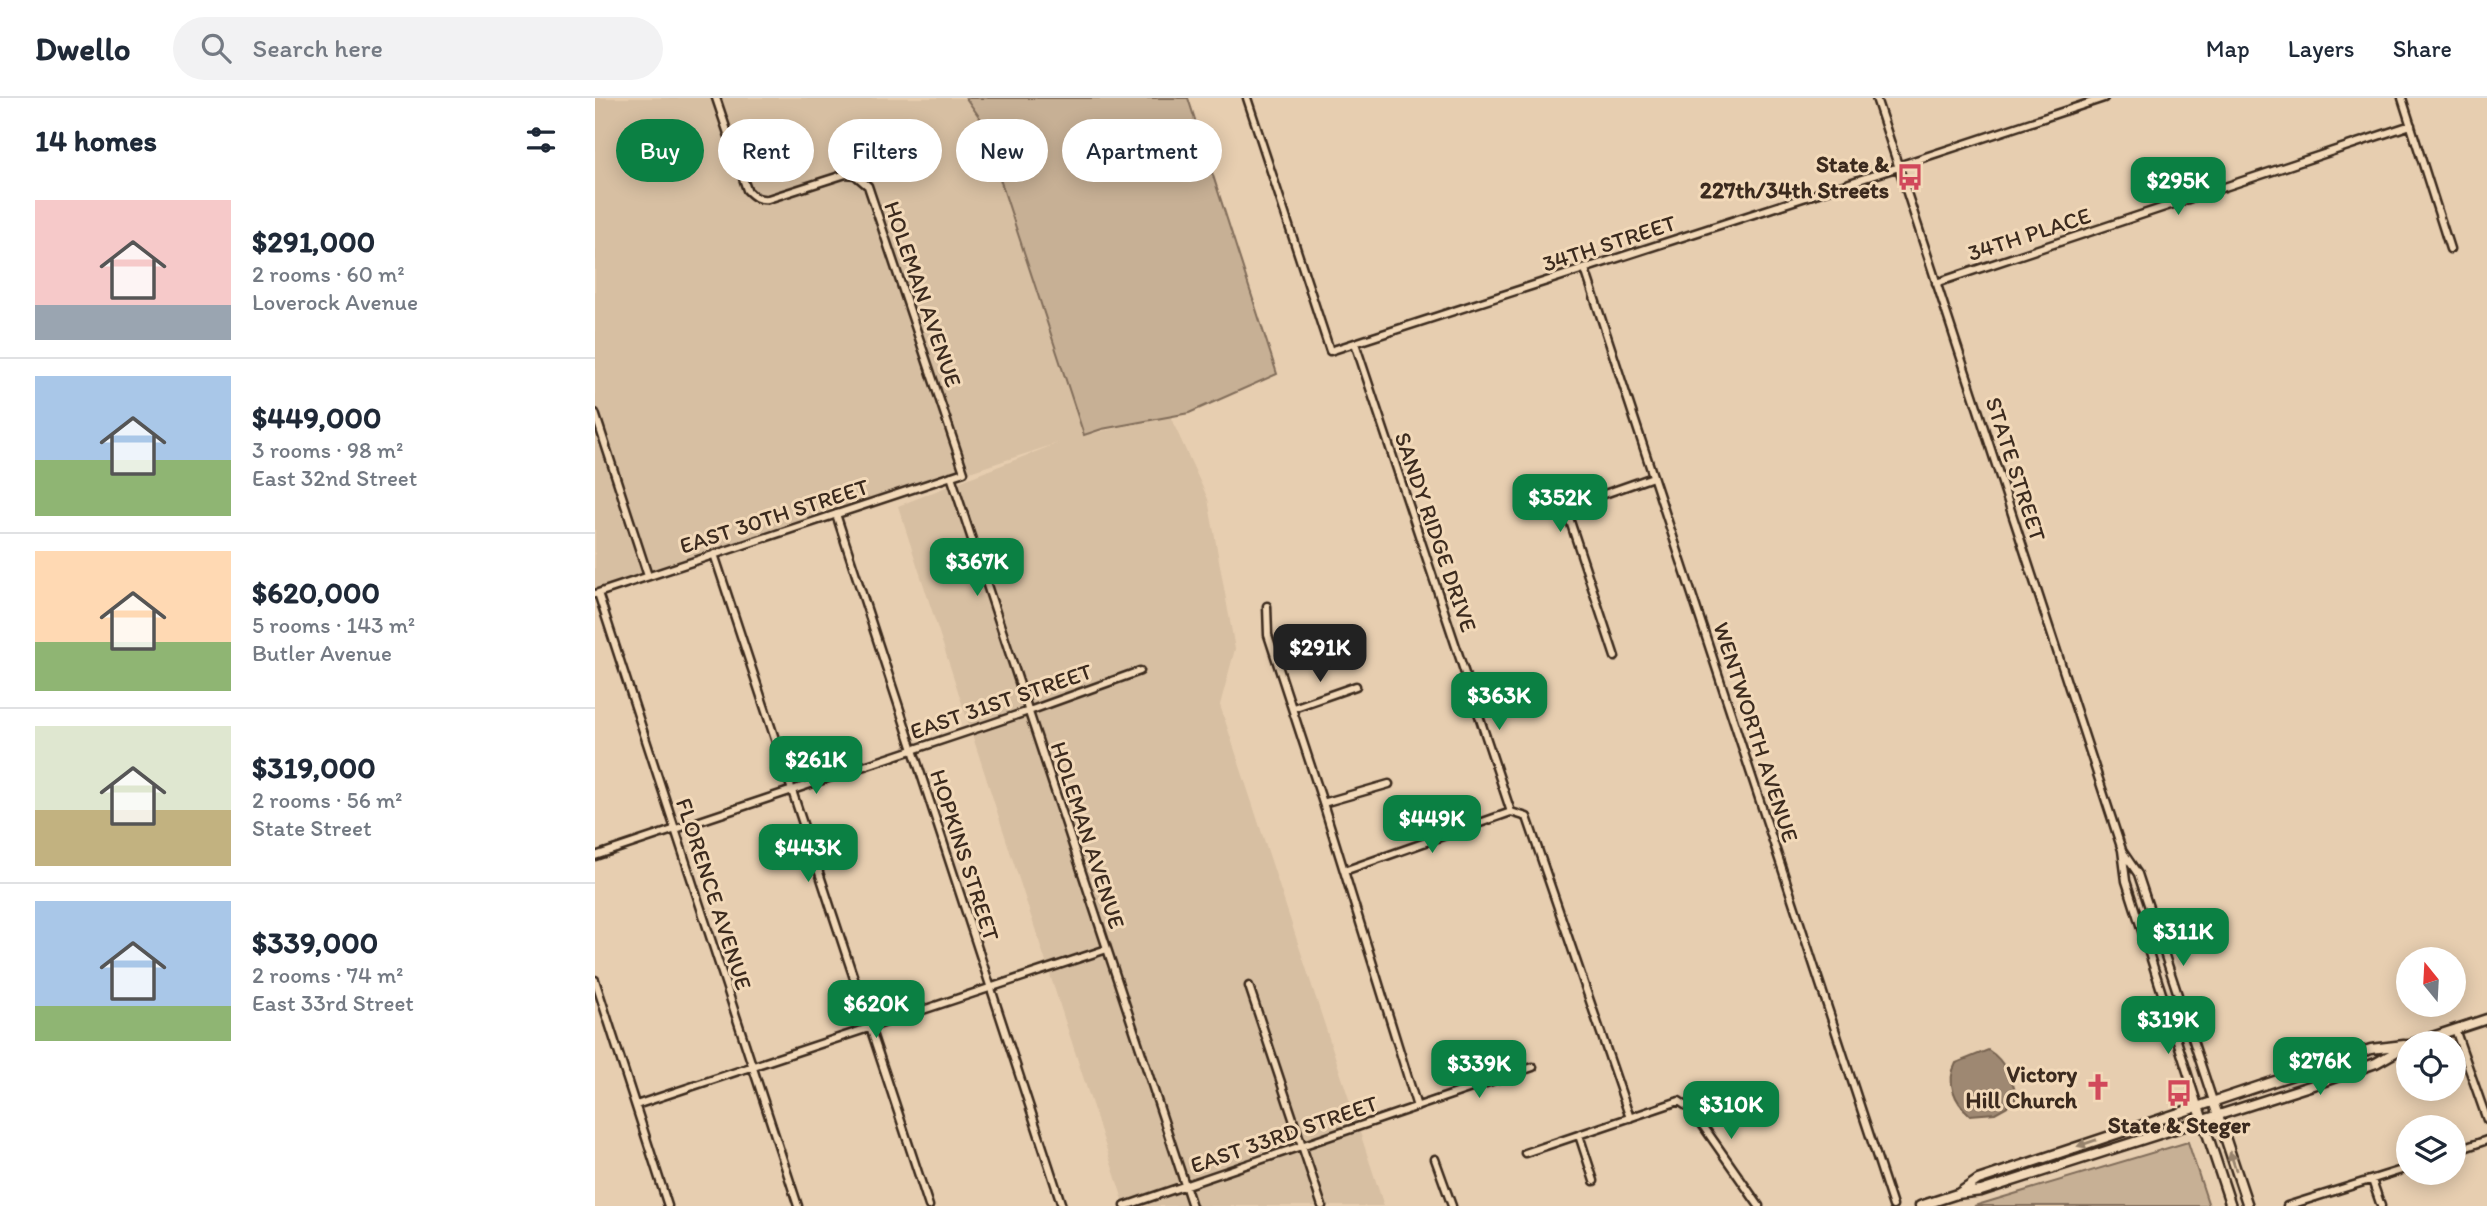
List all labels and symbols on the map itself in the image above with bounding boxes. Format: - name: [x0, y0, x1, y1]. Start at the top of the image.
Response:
- place label: State & 227th/34th Streets: [1700, 150, 1889, 204]
- pin: $295K: [2129, 158, 2227, 217]
- bus stop icon: State & 227th/34th Streets: [1895, 162, 1925, 192]
- street label: HOLEMAN AVENUE: [878, 197, 968, 391]
- street label: 34TH PLACE: [1964, 201, 2094, 267]
- street label: 34TH STREET: [1539, 208, 1679, 278]
- street label: STATE STREET: [1980, 393, 2052, 545]
- street label: SANDY RIDGE DRIVE: [1389, 428, 1483, 636]
- street label: EAST 30TH STREET: [676, 472, 872, 560]
- pin: $352K: [1511, 474, 1609, 534]
- pin: $367K: [928, 538, 1026, 598]
- street label: WENTWORTH AVENUE: [1707, 618, 1805, 846]
- pin: $291K: [1271, 624, 1369, 684]
- street label: EAST 31ST STREET: [906, 657, 1096, 745]
- pin: $363K: [1450, 672, 1548, 732]
- pin: $261K: [767, 736, 865, 796]
- street label: HOLEMAN AVENUE: [1045, 738, 1131, 932]
- street label: HOPKINS STREET: [924, 766, 1006, 944]
- street label: FLORENCE AVENUE: [670, 795, 758, 993]
- pin: $449K: [1383, 796, 1481, 855]
- pin: $443K: [759, 824, 857, 884]
- pin: $311K: [2134, 908, 2232, 968]
- north arrow: [2396, 947, 2466, 1017]
- pin: $620K: [827, 981, 925, 1040]
- pin: $319K: [2119, 996, 2217, 1056]
- pin: $276K: [2271, 1038, 2369, 1097]
- pin: $339K: [1430, 1040, 1528, 1100]
- place label: Victory Hill Church: [1966, 1060, 2078, 1114]
- church icon: Victory Hill Church: [2083, 1072, 2113, 1102]
- bus stop icon: State & Steger: [2164, 1078, 2194, 1108]
- pin: $310K: [1682, 1082, 1780, 1141]
- street label: EAST 33RD STREET: [1187, 1089, 1381, 1179]
- place label: State & Steger: [2108, 1111, 2251, 1139]
- one-way arrow: [2076, 1138, 2097, 1149]
- one-way arrow: [2227, 1150, 2238, 1171]

